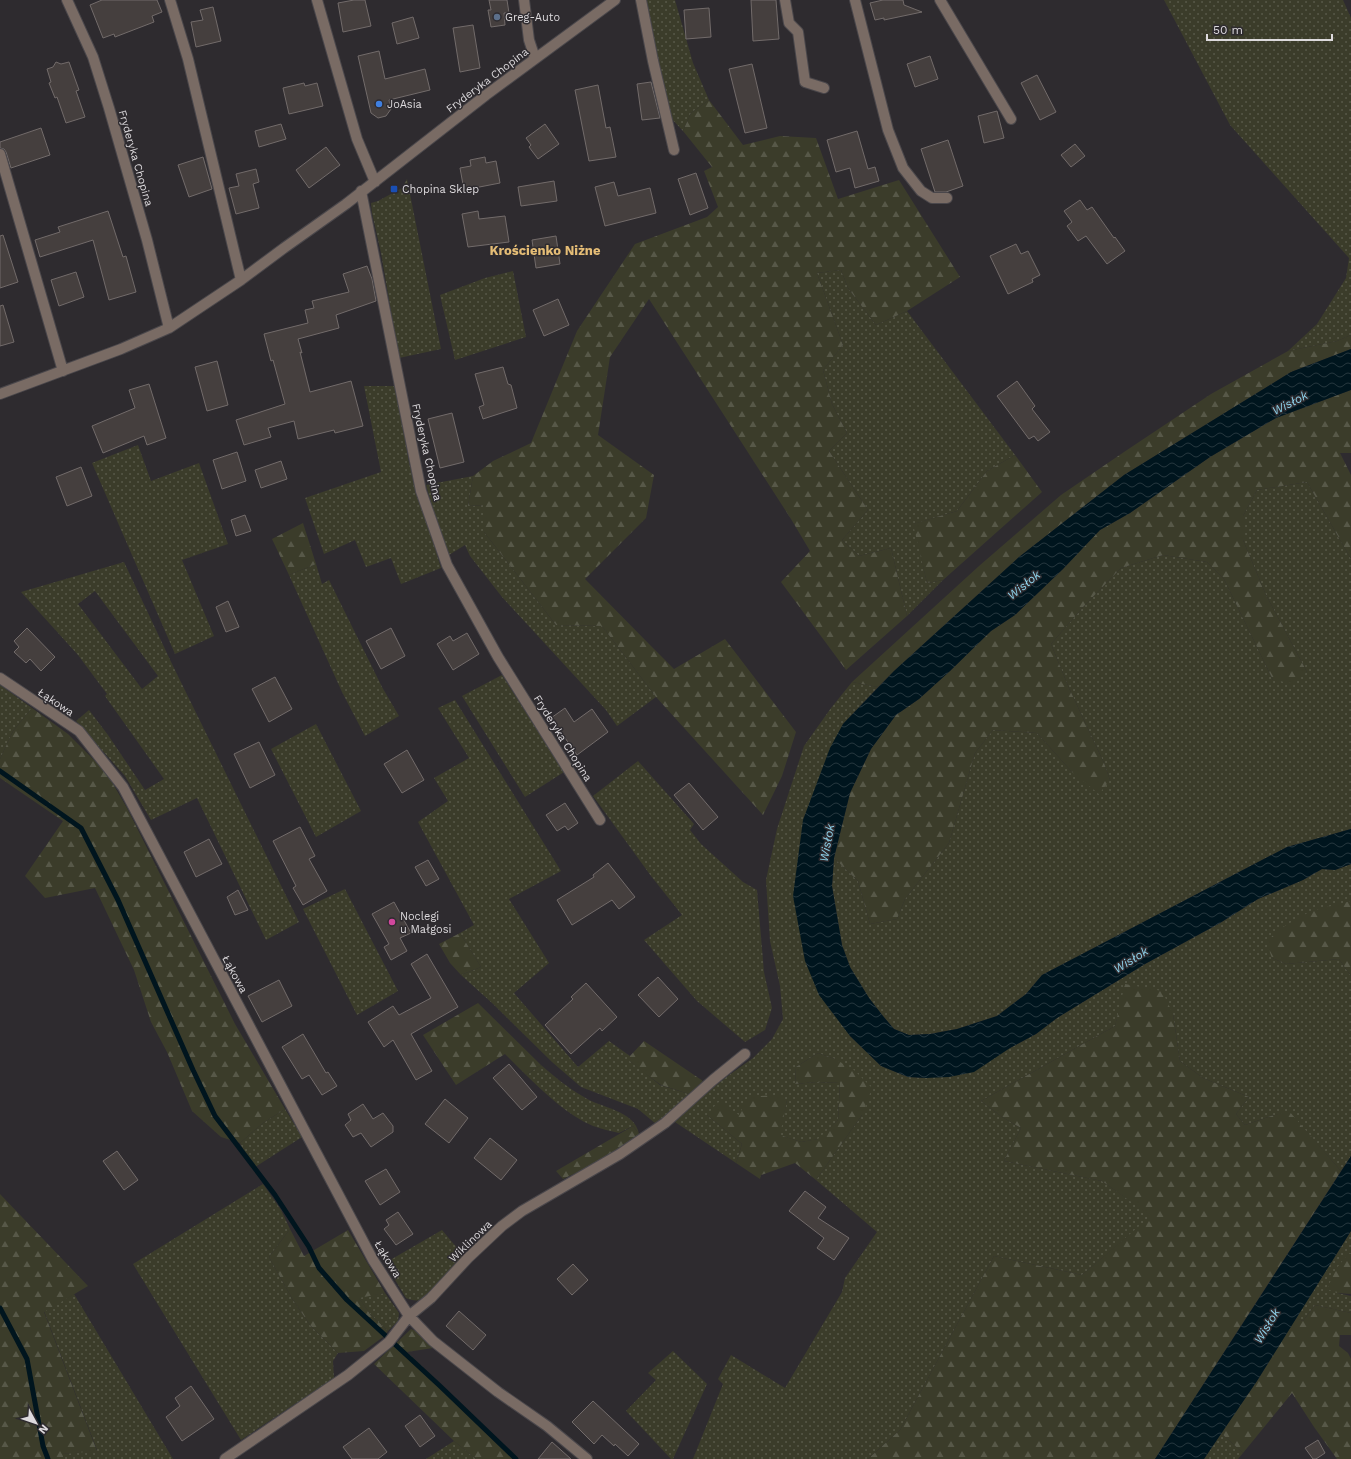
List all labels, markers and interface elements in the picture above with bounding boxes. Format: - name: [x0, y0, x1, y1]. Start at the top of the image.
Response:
- place label: Greg-Auto: [505, 11, 560, 24]
- marker: Greg-Auto: [492, 12, 502, 22]
- scale bar: [1207, 16, 1332, 42]
- text: 50 m: [1213, 23, 1243, 37]
- street label: Fryderyka Chopina: [444, 45, 531, 116]
- place label: JoAsia: [387, 98, 422, 111]
- marker: JoAsia: [374, 99, 384, 109]
- street label: Fryderyka Chopina: [116, 109, 155, 208]
- place label: Chopina Sklep: [402, 183, 479, 196]
- marker: Chopina Sklep: [389, 184, 399, 194]
- district label: Krościenko Niżne: [490, 243, 601, 258]
- water label: Wisłok: [1270, 388, 1311, 418]
- street label: Fryderyka Chopina: [409, 402, 444, 502]
- water label: Wisłok: [1005, 567, 1044, 603]
- street label: Łąkowa: [35, 686, 76, 719]
- street label: Fryderyka Chopina: [531, 693, 594, 784]
- water label: Wisłok: [817, 822, 837, 863]
- place label: Noclegi u Małgosi: [400, 910, 451, 936]
- marker: Noclegi u Małgosi: [387, 917, 397, 927]
- water label: Wisłok: [1111, 944, 1151, 976]
- street label: Łąkowa: [219, 953, 250, 995]
- street label: Wiklinowa: [446, 1218, 494, 1265]
- street label: Łąkowa: [371, 1238, 404, 1280]
- water label: Wisłok: [1251, 1306, 1283, 1346]
- north arrow: [16, 1403, 56, 1443]
- text: N: [36, 1422, 51, 1436]

